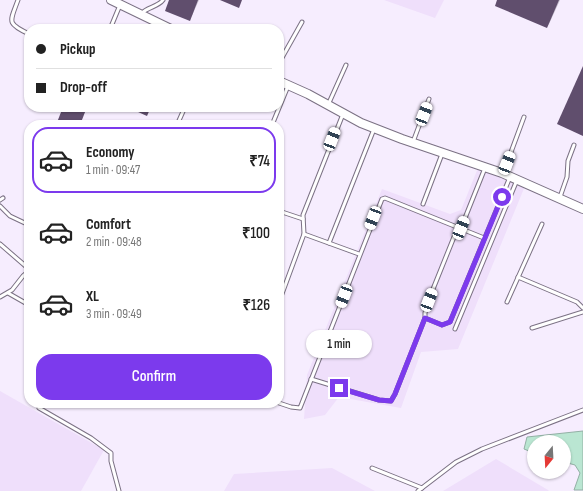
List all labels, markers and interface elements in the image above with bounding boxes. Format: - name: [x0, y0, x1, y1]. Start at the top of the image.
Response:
- text: Pickup: [60, 40, 96, 59]
- text: Drop-off: [60, 78, 107, 97]
- car: [414, 101, 434, 127]
- car: [322, 126, 342, 152]
- icon: car: [38, 142, 74, 178]
- text: Economy: [86, 143, 135, 162]
- car: [497, 150, 517, 176]
- text: ₹74: [249, 152, 270, 171]
- text: 1 min · 09:47: [86, 162, 140, 178]
- route start: [493, 188, 511, 206]
- car: [363, 205, 383, 231]
- icon: car: [38, 214, 74, 250]
- text: Comfort: [86, 215, 131, 234]
- car: [451, 215, 471, 241]
- text: ₹100: [242, 224, 270, 243]
- text: 2 min · 09:48: [86, 234, 142, 250]
- car: [334, 283, 354, 309]
- icon: car: [38, 286, 74, 322]
- text: XL: [86, 287, 99, 306]
- car: [419, 287, 439, 313]
- text: ₹126: [242, 296, 270, 315]
- text: 3 min · 09:49: [86, 306, 142, 322]
- callout: 1 min: [306, 330, 372, 358]
- text: 1 min: [327, 336, 351, 352]
- button: Confirm: [36, 354, 272, 400]
- route end: [330, 379, 348, 397]
- north arrow: [527, 435, 571, 479]
- map controls: [527, 435, 571, 479]

